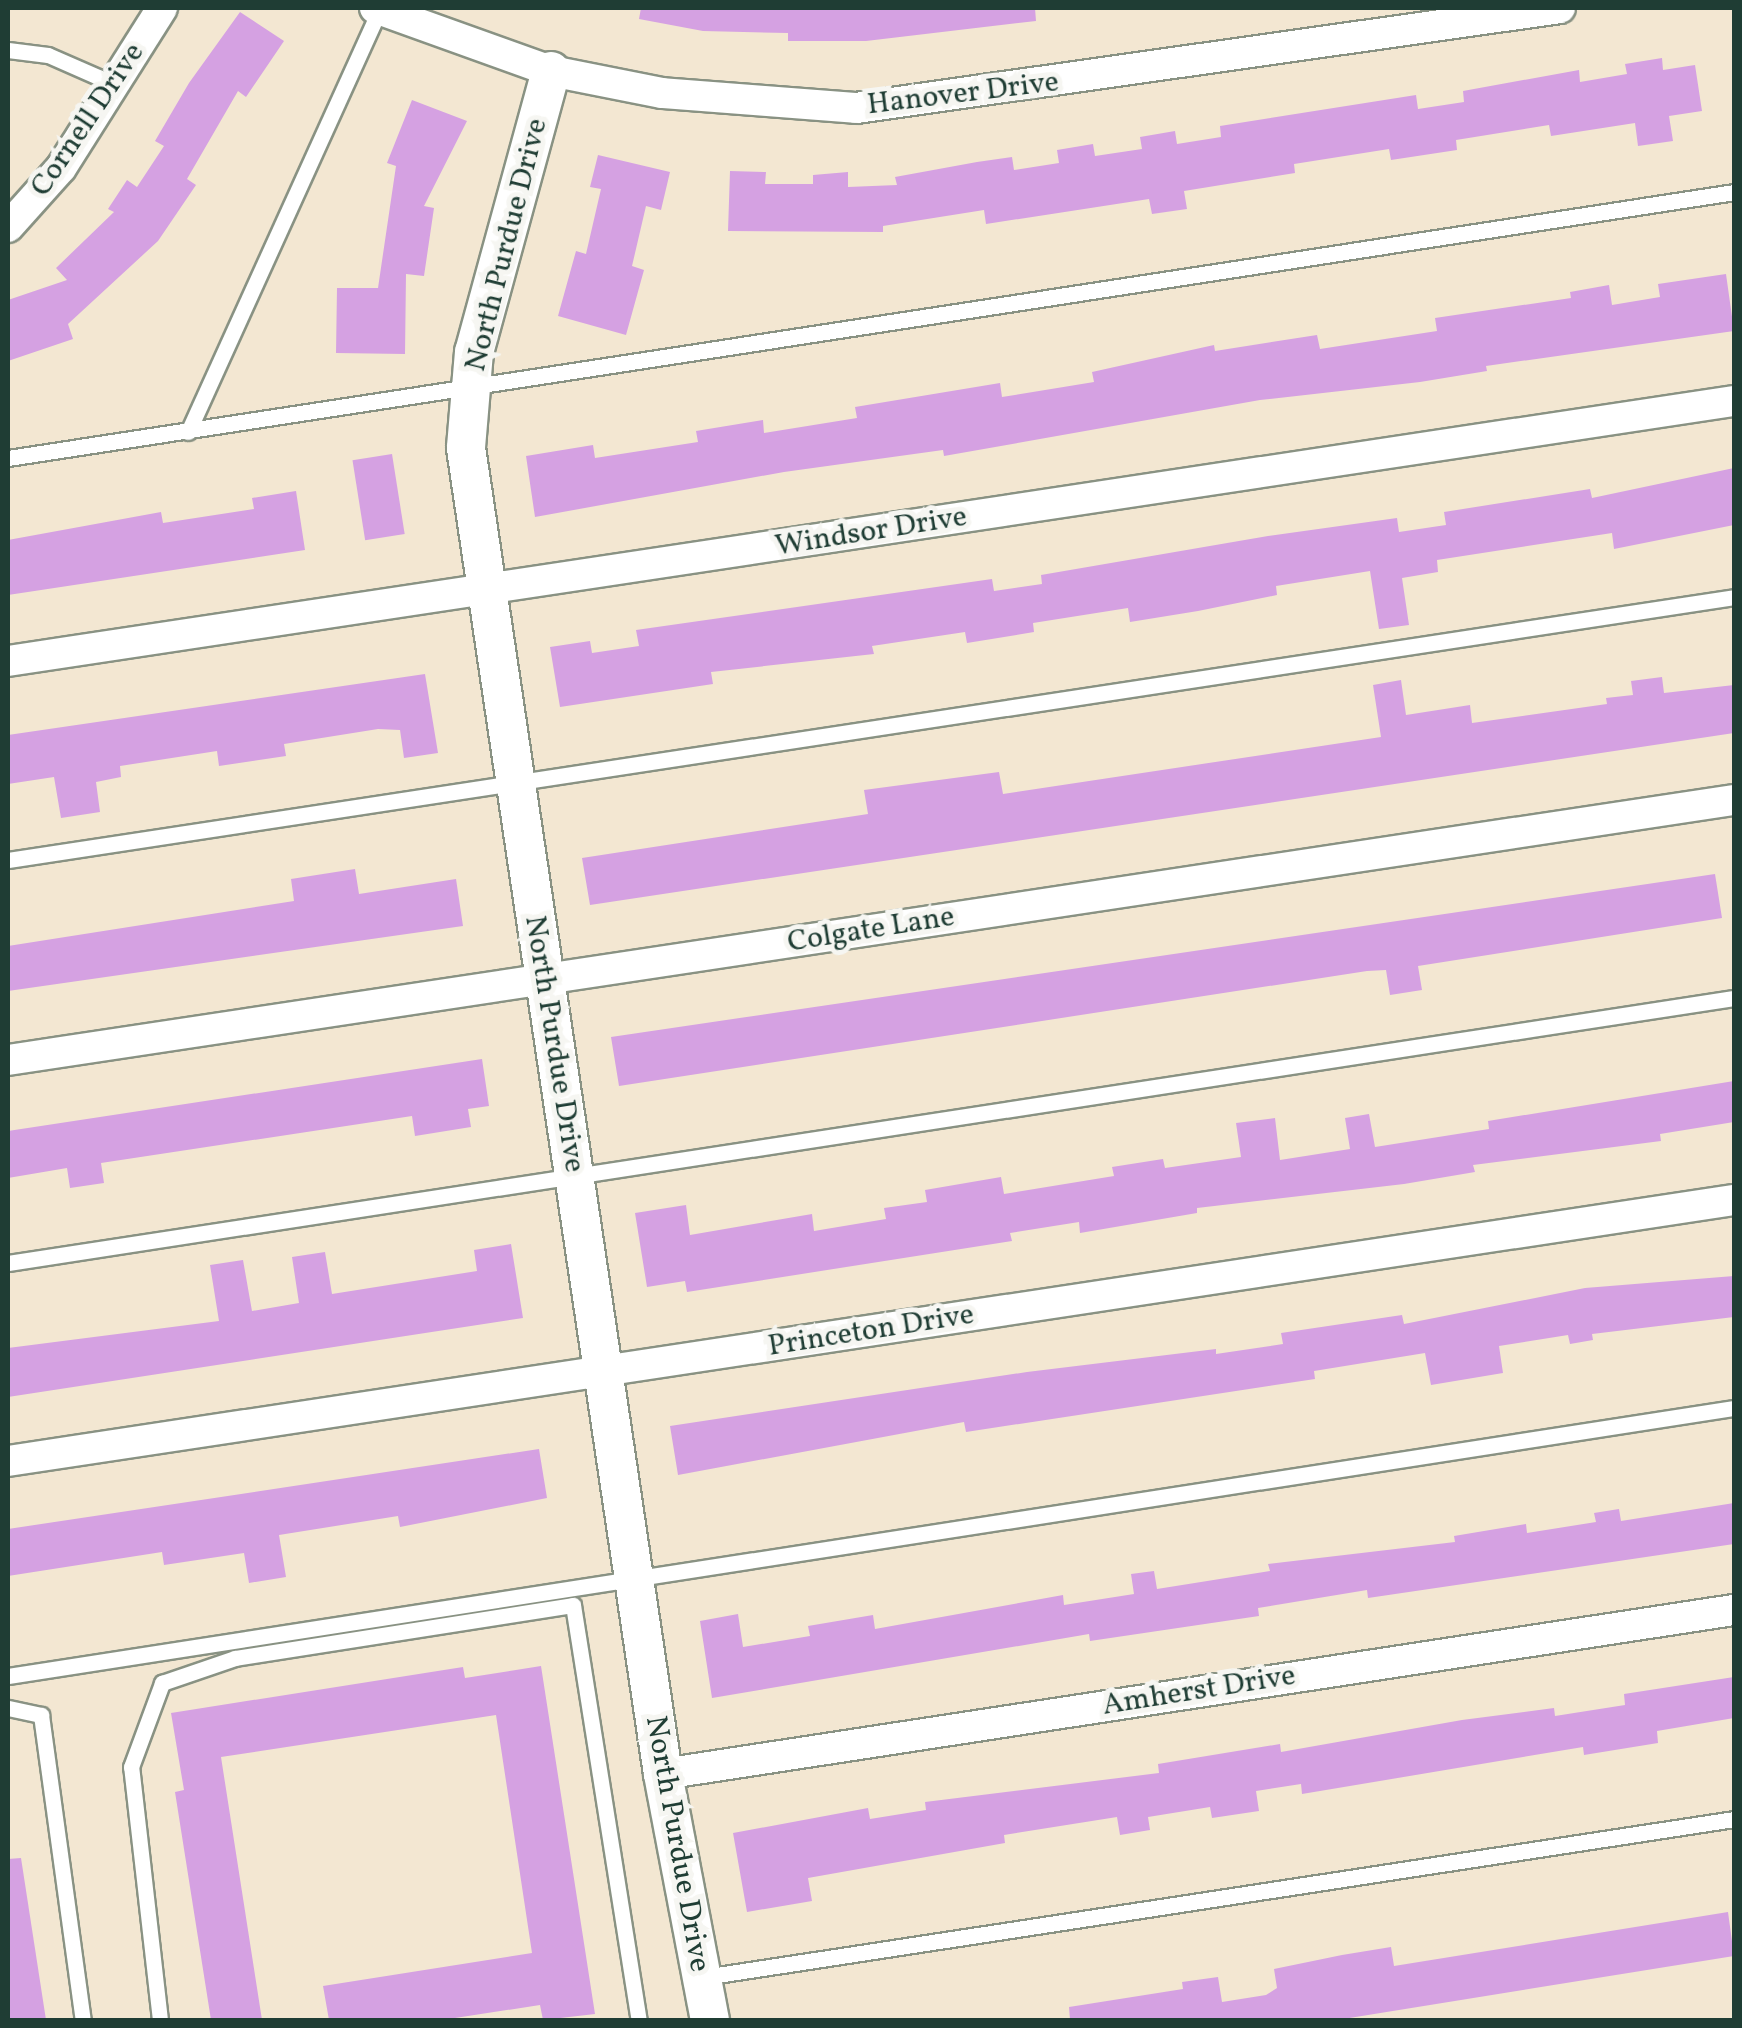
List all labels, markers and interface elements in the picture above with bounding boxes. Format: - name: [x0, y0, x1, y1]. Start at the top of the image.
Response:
- street label: Cornell Drive: [23, 36, 153, 204]
- street label: Hanover Drive: [865, 64, 1061, 124]
- street label: North Purdue Drive: [458, 115, 556, 375]
- street label: Windsor Drive: [773, 499, 969, 565]
- street label: Colgate Lane: [785, 899, 957, 961]
- street label: North Purdue Drive: [516, 913, 592, 1175]
- street label: Princeton Drive: [765, 1297, 977, 1365]
- street label: Amherst Drive: [1100, 1658, 1298, 1724]
- street label: North Purdue Drive: [637, 1713, 717, 1975]

